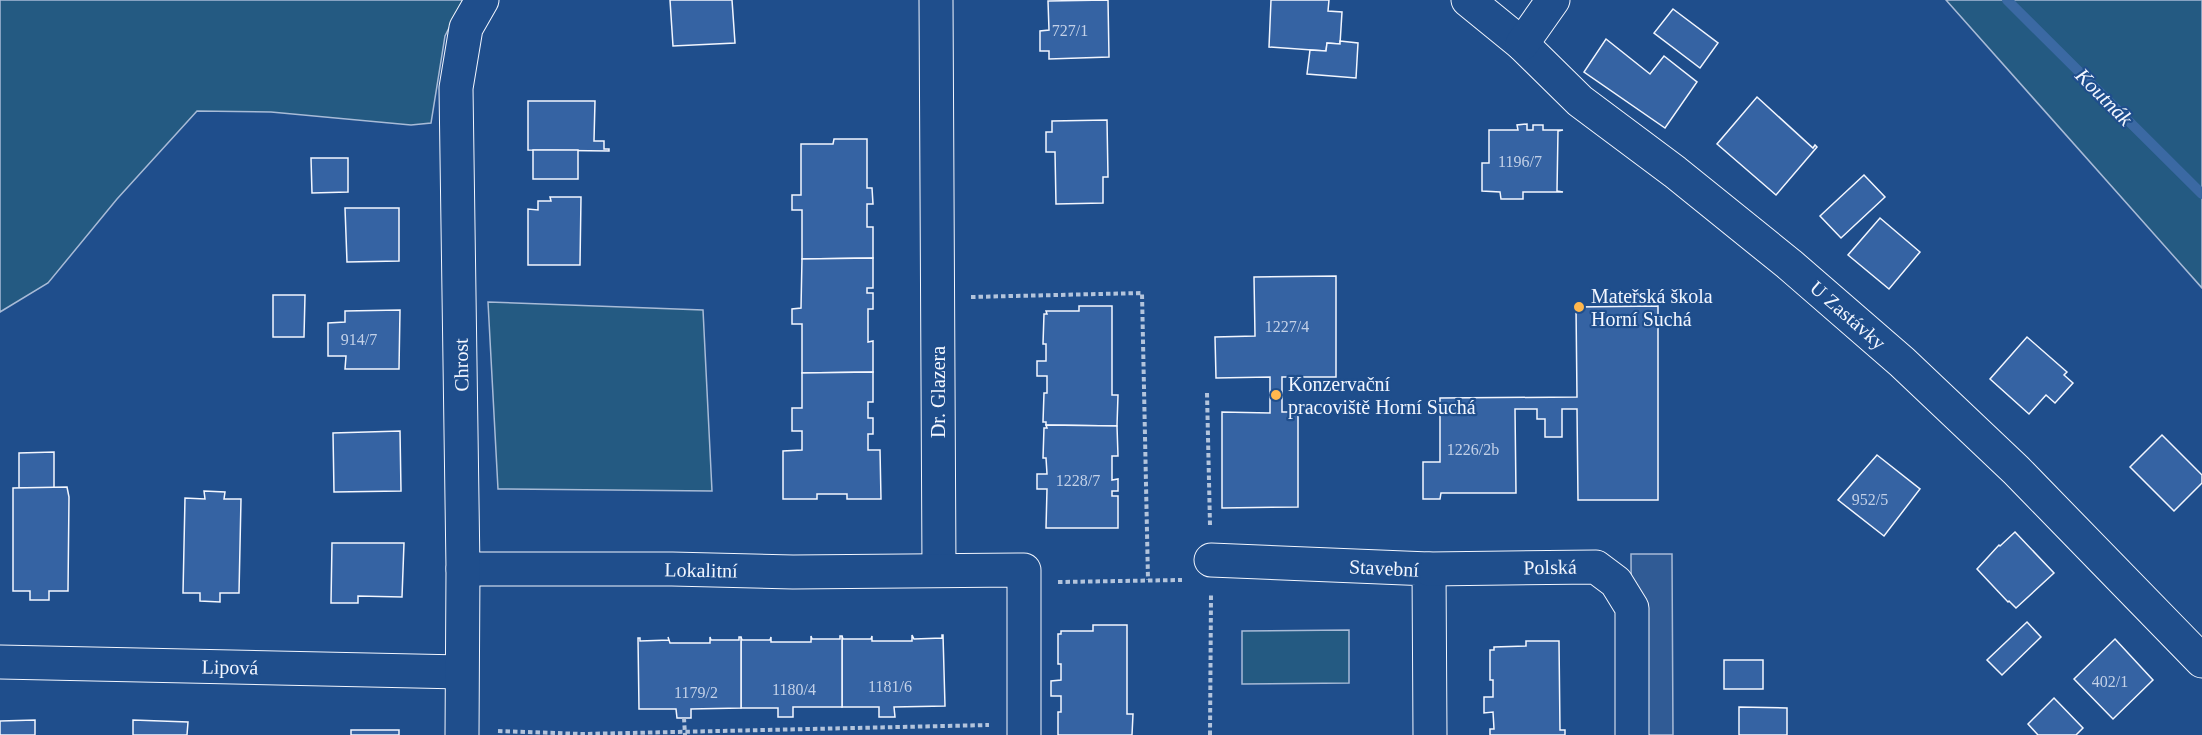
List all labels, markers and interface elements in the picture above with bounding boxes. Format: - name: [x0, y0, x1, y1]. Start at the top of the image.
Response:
- house number: 727/1: [1052, 22, 1088, 39]
- water label: Koutnák: [2070, 63, 2138, 131]
- house number: 1196/7: [1498, 153, 1542, 170]
- street label: U Zastávky: [1805, 276, 1890, 354]
- place label: Mateřská škola Horní Suchá: [1591, 285, 1713, 330]
- marker: Mateřská škola Horní Suchá: [1572, 300, 1586, 314]
- house number: 1227/4: [1265, 318, 1309, 335]
- house number: 914/7: [341, 331, 377, 348]
- street label: Chrost: [450, 338, 472, 392]
- street label: Dr. Glazera: [927, 346, 949, 438]
- place label: Konzervační pracoviště Horní Suchá: [1288, 373, 1476, 419]
- marker: Konzervační pracoviště Horní Suchá: [1269, 388, 1283, 402]
- house number: 1226/2b: [1447, 441, 1499, 458]
- house number: 1228/7: [1056, 472, 1100, 489]
- house number: 952/5: [1852, 491, 1888, 508]
- street label: Stavební: [1348, 555, 1420, 581]
- street label: Polská: [1523, 556, 1577, 578]
- street label: Lokalitní: [664, 558, 738, 582]
- street label: Lipová: [201, 656, 259, 679]
- house number: 402/1: [2092, 673, 2128, 690]
- house number: 1181/6: [868, 678, 912, 695]
- house number: 1180/4: [772, 681, 816, 698]
- house number: 1179/2: [674, 684, 718, 701]

